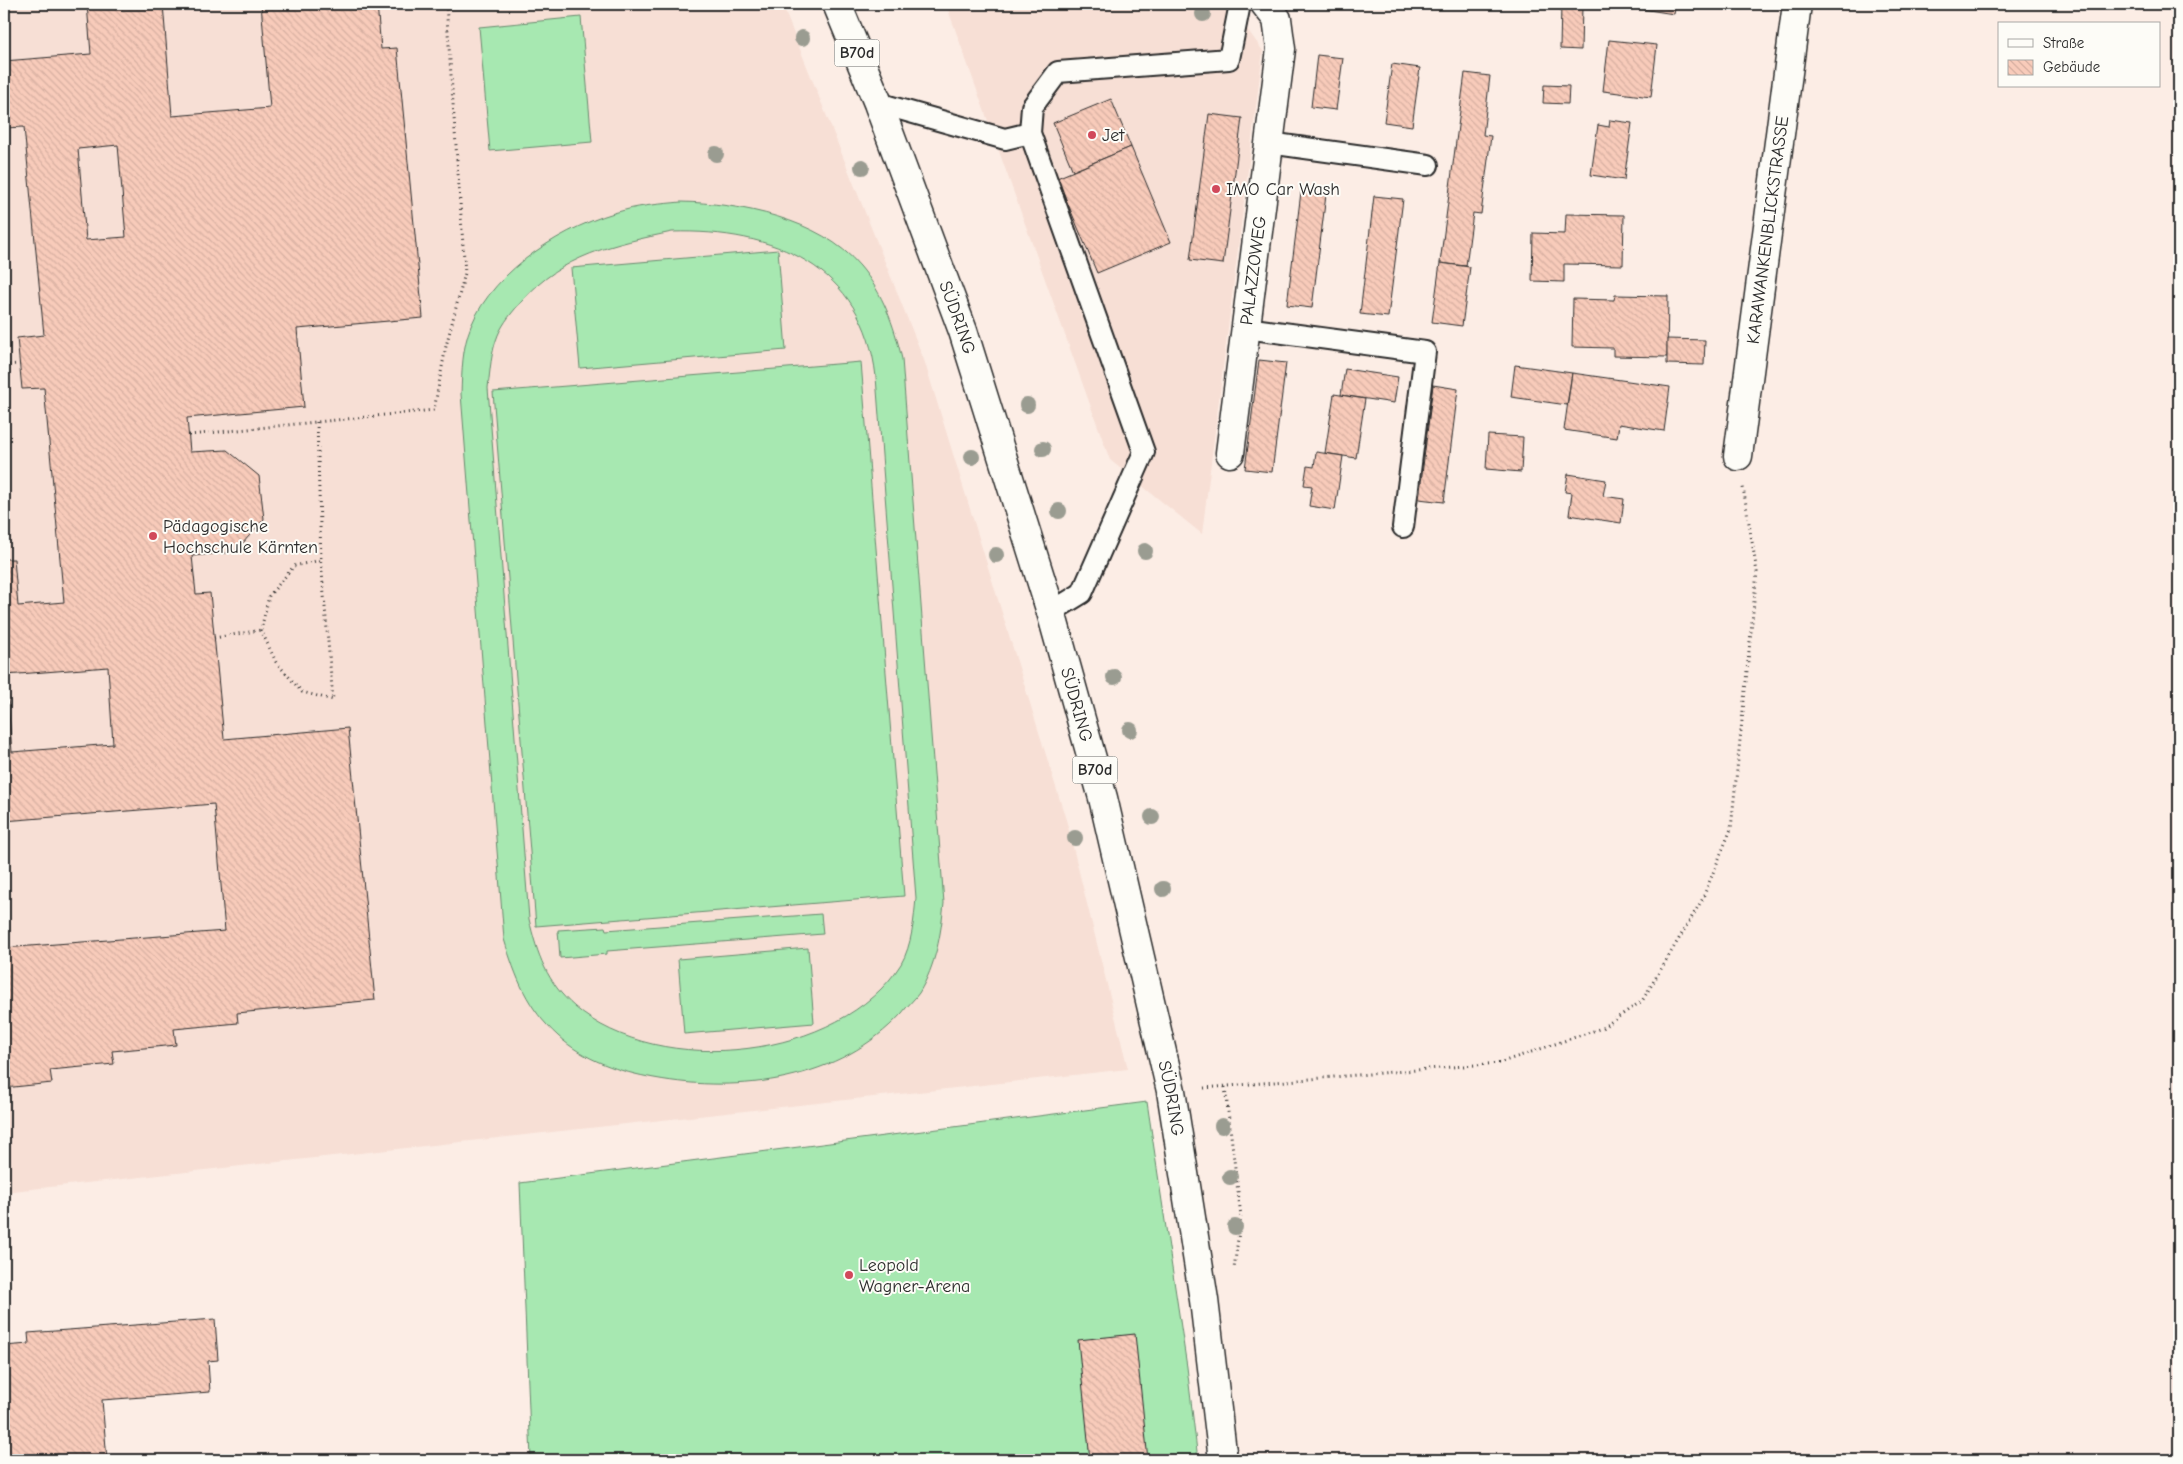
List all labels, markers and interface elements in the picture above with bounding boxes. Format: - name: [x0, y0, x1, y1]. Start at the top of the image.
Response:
- legend: [1998, 22, 2160, 88]
- text: Straße: [2043, 34, 2085, 52]
- road number: B70d: [834, 40, 880, 66]
- text: Gebäude: [2043, 58, 2101, 76]
- street label: KARAWANKENBLICKSTRASSE: [1742, 114, 1793, 345]
- place label: Jet: [1102, 125, 1125, 146]
- marker: Jet: [1086, 129, 1098, 141]
- place label: IMO Car Wash: [1226, 179, 1340, 200]
- marker: IMO Car Wash: [1210, 183, 1222, 195]
- street label: PALAZZOWEG: [1236, 214, 1270, 326]
- street label: SÜDRING: [935, 278, 980, 357]
- place label: Pädagogische Hochschule Kärnten: [163, 516, 318, 558]
- marker: Pädagogische Hochschule Kärnten: [147, 530, 159, 542]
- street label: SÜDRING: [1056, 665, 1097, 744]
- road number: B70d: [1072, 756, 1118, 784]
- street label: SÜDRING: [1154, 1058, 1188, 1137]
- place label: Leopold Wagner-Arena: [859, 1255, 970, 1297]
- marker: Leopold Wagner-Arena: [843, 1269, 855, 1281]

